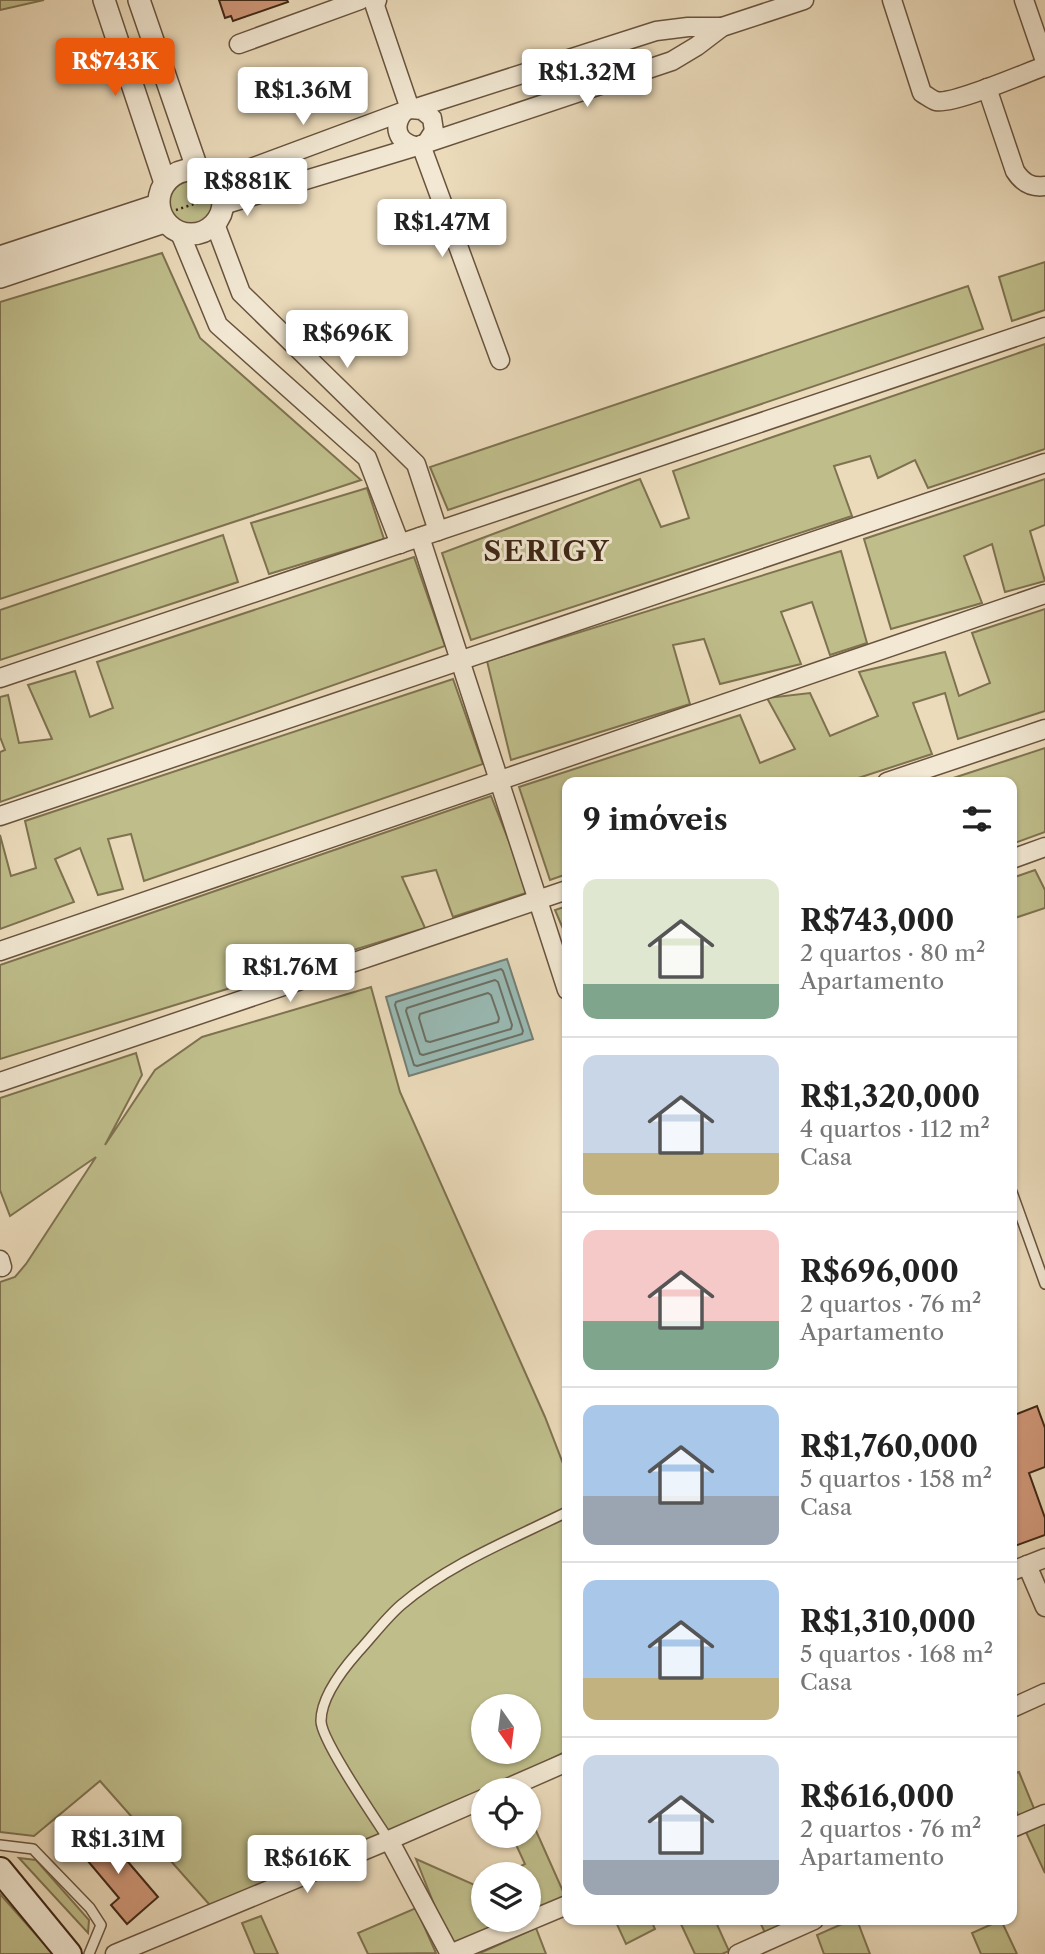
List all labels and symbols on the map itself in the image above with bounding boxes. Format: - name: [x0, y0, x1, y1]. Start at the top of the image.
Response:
- pin: R$743K: [58, 38, 172, 98]
- pin: R$1.32M: [522, 50, 652, 109]
- pin: R$1.36M: [238, 68, 368, 127]
- pin: R$881K: [190, 158, 304, 218]
- pin: R$1.47M: [377, 200, 507, 259]
- pin: R$696K: [290, 310, 404, 370]
- district label: SERIGY: [483, 534, 611, 568]
- pin: R$1.76M: [225, 944, 355, 1004]
- north arrow: [471, 1694, 541, 1764]
- pin: R$1.31M: [53, 1816, 183, 1876]
- pin: R$616K: [250, 1836, 364, 1895]

